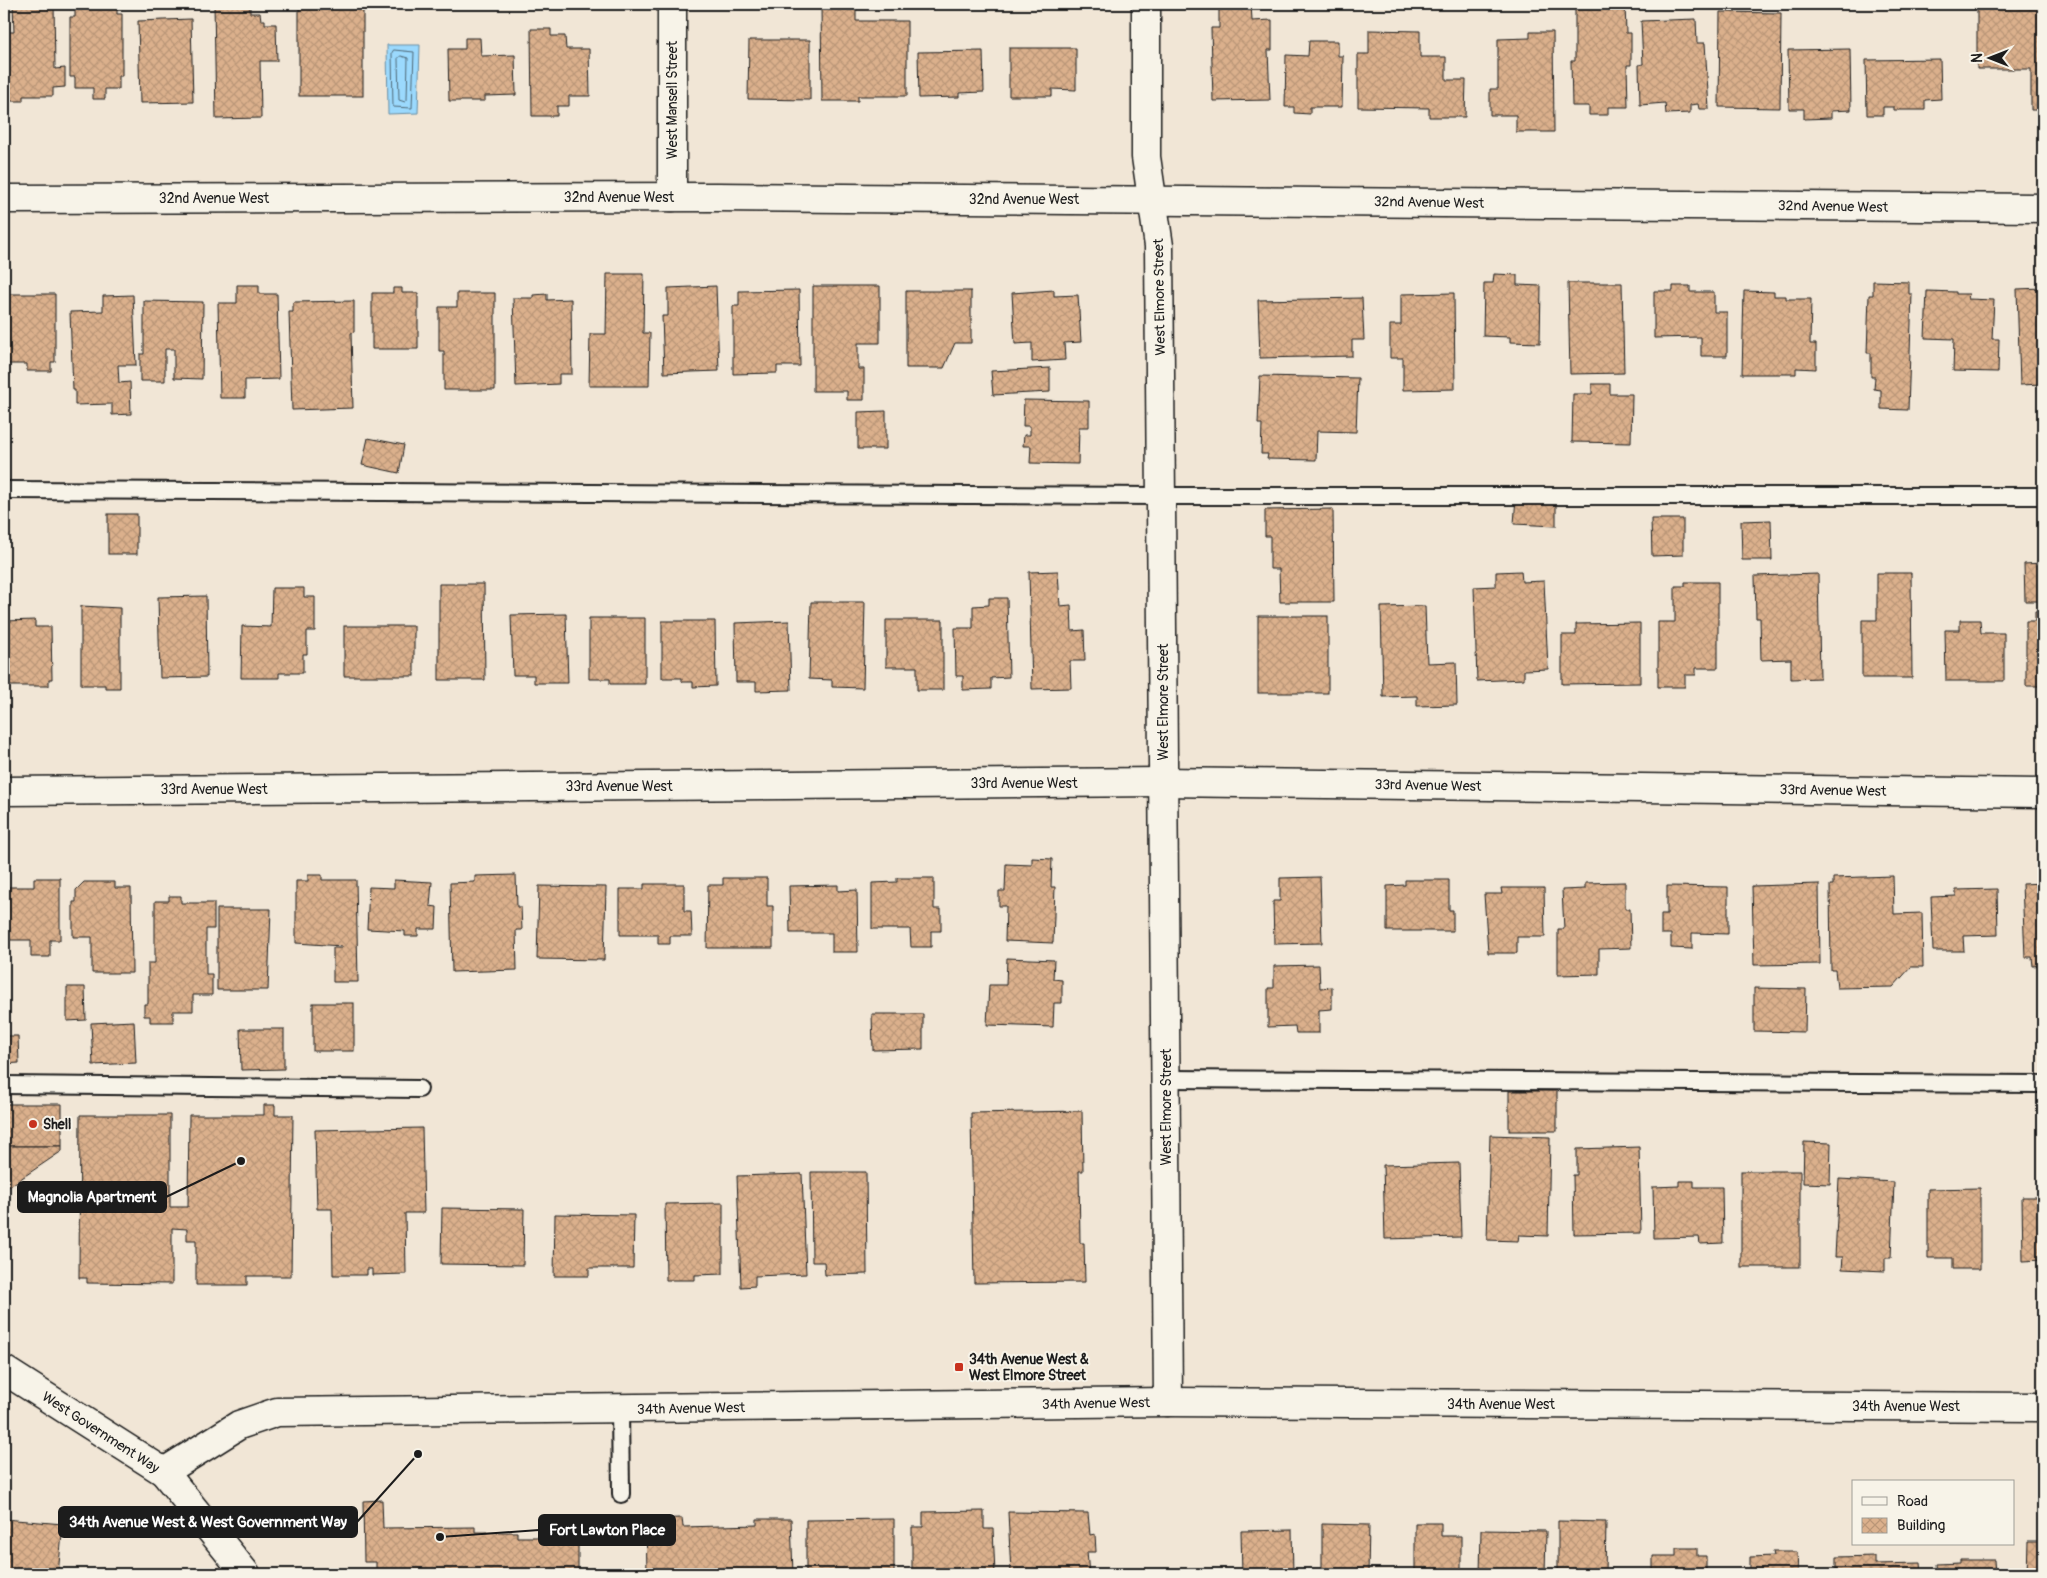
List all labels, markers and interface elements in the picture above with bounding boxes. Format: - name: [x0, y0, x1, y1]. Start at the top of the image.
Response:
- north arrow: [1964, 32, 2014, 82]
- street label: West Mansell Street: [664, 40, 681, 159]
- text: N: [1969, 53, 1986, 63]
- street label: 32nd Avenue West: [564, 189, 675, 206]
- street label: 32nd Avenue West: [159, 190, 270, 207]
- street label: 32nd Avenue West: [969, 191, 1080, 208]
- street label: 32nd Avenue West: [1374, 193, 1485, 212]
- street label: 32nd Avenue West: [1778, 197, 1889, 216]
- street label: West Elmore Street: [1150, 238, 1169, 356]
- street label: West Elmore Street: [1155, 643, 1172, 760]
- street label: 33rd Avenue West: [970, 775, 1078, 792]
- street label: 33rd Avenue West: [1374, 776, 1482, 795]
- street label: 33rd Avenue West: [565, 778, 673, 795]
- street label: 33rd Avenue West: [160, 781, 268, 798]
- street label: 33rd Avenue West: [1779, 781, 1887, 800]
- street label: West Elmore Street: [1158, 1048, 1175, 1165]
- place label: Shell: [43, 1116, 71, 1133]
- marker: Shell: [27, 1118, 39, 1130]
- callout: Magnolia Apartment: [18, 1182, 166, 1212]
- text: Magnolia Apartment: [28, 1188, 157, 1207]
- place label: 34th Avenue West & West Elmore Street: [969, 1351, 1089, 1384]
- marker: 34th Avenue West & West Elmore Street: [953, 1361, 965, 1373]
- street label: West Government Way: [39, 1388, 163, 1477]
- street label: 34th Avenue West: [1042, 1394, 1151, 1413]
- street label: 34th Avenue West: [1447, 1396, 1555, 1413]
- street label: 34th Avenue West: [1852, 1398, 1960, 1415]
- street label: 34th Avenue West: [637, 1399, 746, 1418]
- legend: [1852, 1480, 2014, 1546]
- text: Road: [1897, 1492, 1928, 1511]
- callout: 34th Avenue West & West Government Way: [59, 1507, 357, 1537]
- text: 34th Avenue West & West Government Way: [69, 1513, 348, 1532]
- callout: Fort Lawton Place: [539, 1515, 675, 1545]
- text: Building: [1897, 1516, 1945, 1535]
- text: Fort Lawton Place: [549, 1521, 666, 1540]

